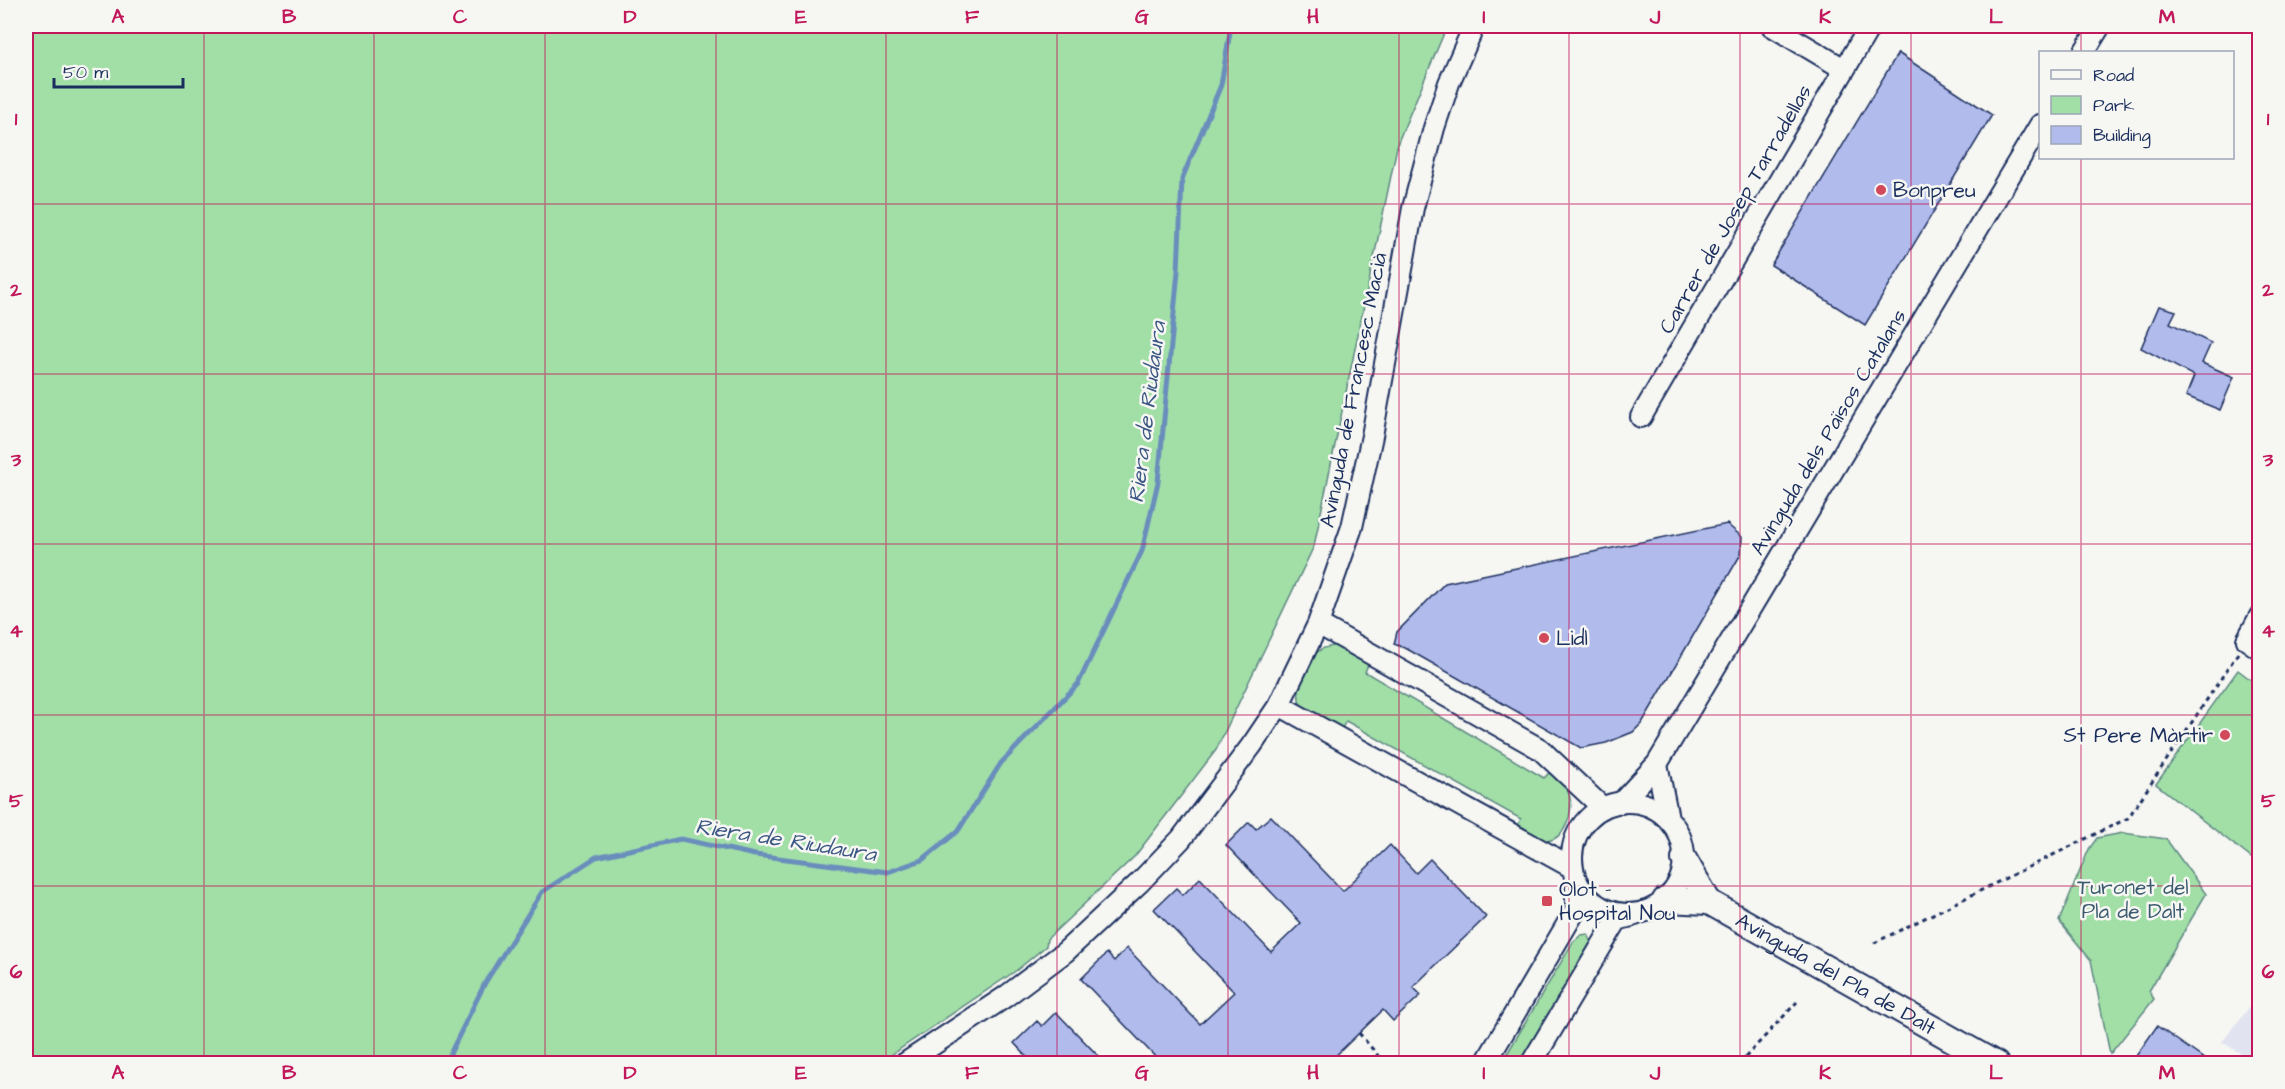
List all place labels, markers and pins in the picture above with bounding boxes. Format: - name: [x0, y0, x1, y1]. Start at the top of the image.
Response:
- place label: Bonpreu: [1893, 176, 1976, 206]
- marker: Bonpreu: [1874, 183, 1888, 197]
- place label: Lidl: [1556, 624, 1588, 653]
- marker: Lidl: [1537, 631, 1551, 645]
- place label: St Pere Màrtir: [2064, 721, 2213, 750]
- marker: St Pere Màrtir: [2218, 728, 2232, 742]
- place label: Olot - Hospital Nou: [1559, 875, 1676, 929]
- marker: Olot - Hospital Nou: [1540, 894, 1554, 908]

